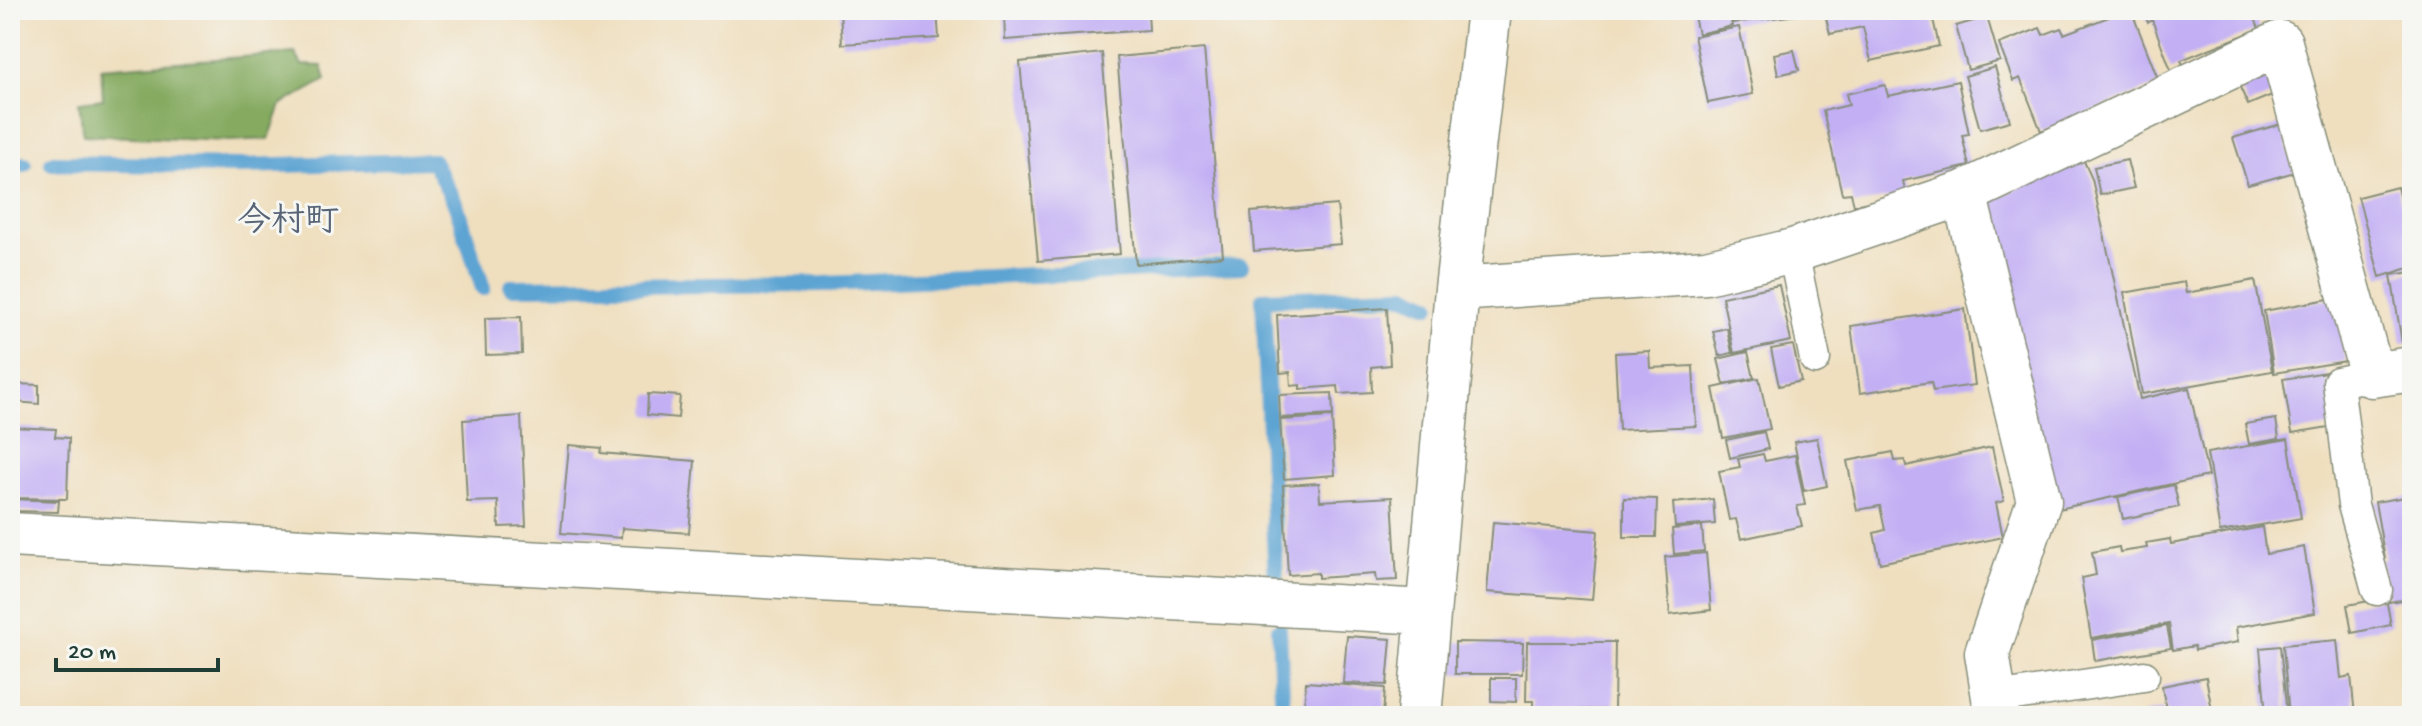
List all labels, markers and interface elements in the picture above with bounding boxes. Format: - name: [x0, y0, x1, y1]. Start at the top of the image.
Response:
- district label: 今村町: [237, 202, 339, 244]
- scale bar: [56, 622, 218, 672]
- text: 20 m: [68, 639, 116, 668]

